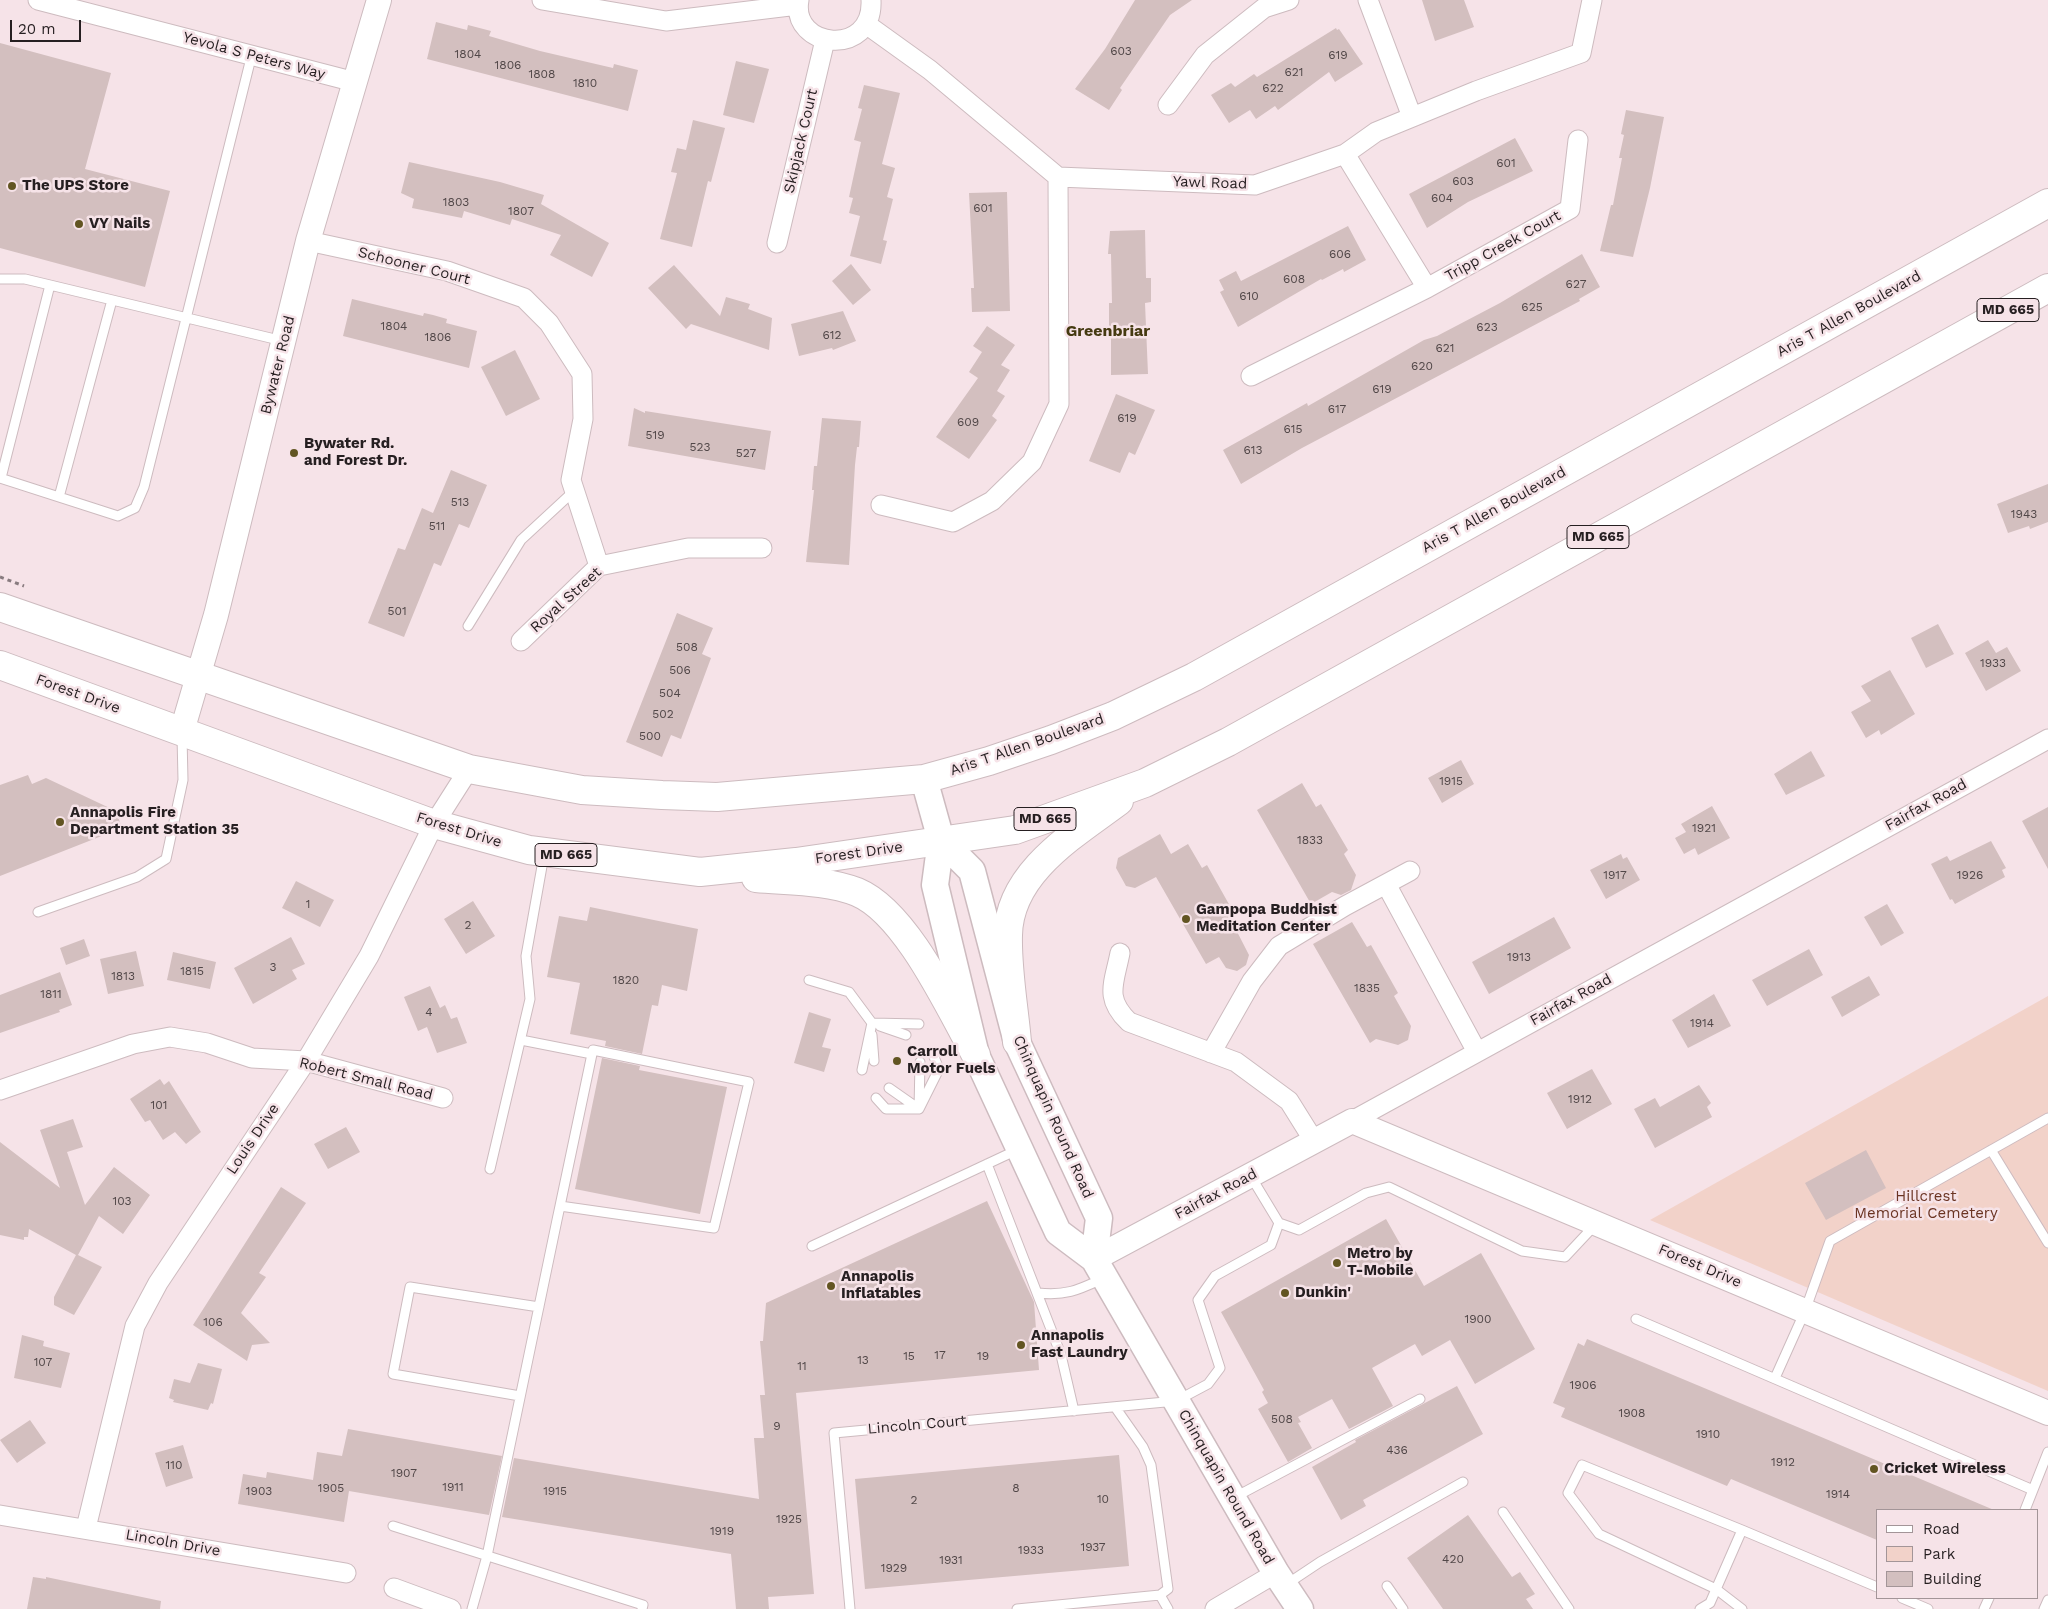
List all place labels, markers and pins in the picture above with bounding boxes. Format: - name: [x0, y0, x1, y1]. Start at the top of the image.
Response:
- place label: The UPS Store: [22, 177, 129, 195]
- marker: The UPS Store: [6, 180, 18, 192]
- place label: VY Nails: [89, 215, 150, 233]
- marker: VY Nails: [73, 218, 85, 230]
- place label: Bywater Rd. and Forest Dr.: [304, 435, 407, 470]
- marker: Bywater Rd. and Forest Dr.: [288, 447, 300, 459]
- place label: Annapolis Fire Department Station 35: [70, 804, 239, 839]
- marker: Annapolis Fire Department Station 35: [54, 816, 66, 828]
- place label: Gampopa Buddhist Meditation Center: [1196, 901, 1337, 936]
- marker: Gampopa Buddhist Meditation Center: [1180, 913, 1192, 925]
- place label: Carroll Motor Fuels: [907, 1043, 996, 1078]
- marker: Carroll Motor Fuels: [891, 1055, 903, 1067]
- place label: Metro by T-Mobile: [1347, 1245, 1413, 1280]
- marker: Metro by T-Mobile: [1331, 1257, 1343, 1269]
- place label: Annapolis Inflatables: [841, 1268, 921, 1303]
- marker: Annapolis Inflatables: [825, 1280, 837, 1292]
- place label: Dunkin': [1295, 1284, 1351, 1302]
- marker: Dunkin': [1279, 1287, 1291, 1299]
- place label: Annapolis Fast Laundry: [1031, 1327, 1128, 1362]
- marker: Annapolis Fast Laundry: [1015, 1339, 1027, 1351]
- place label: Cricket Wireless: [1884, 1460, 2006, 1478]
- marker: Cricket Wireless: [1868, 1463, 1880, 1475]

